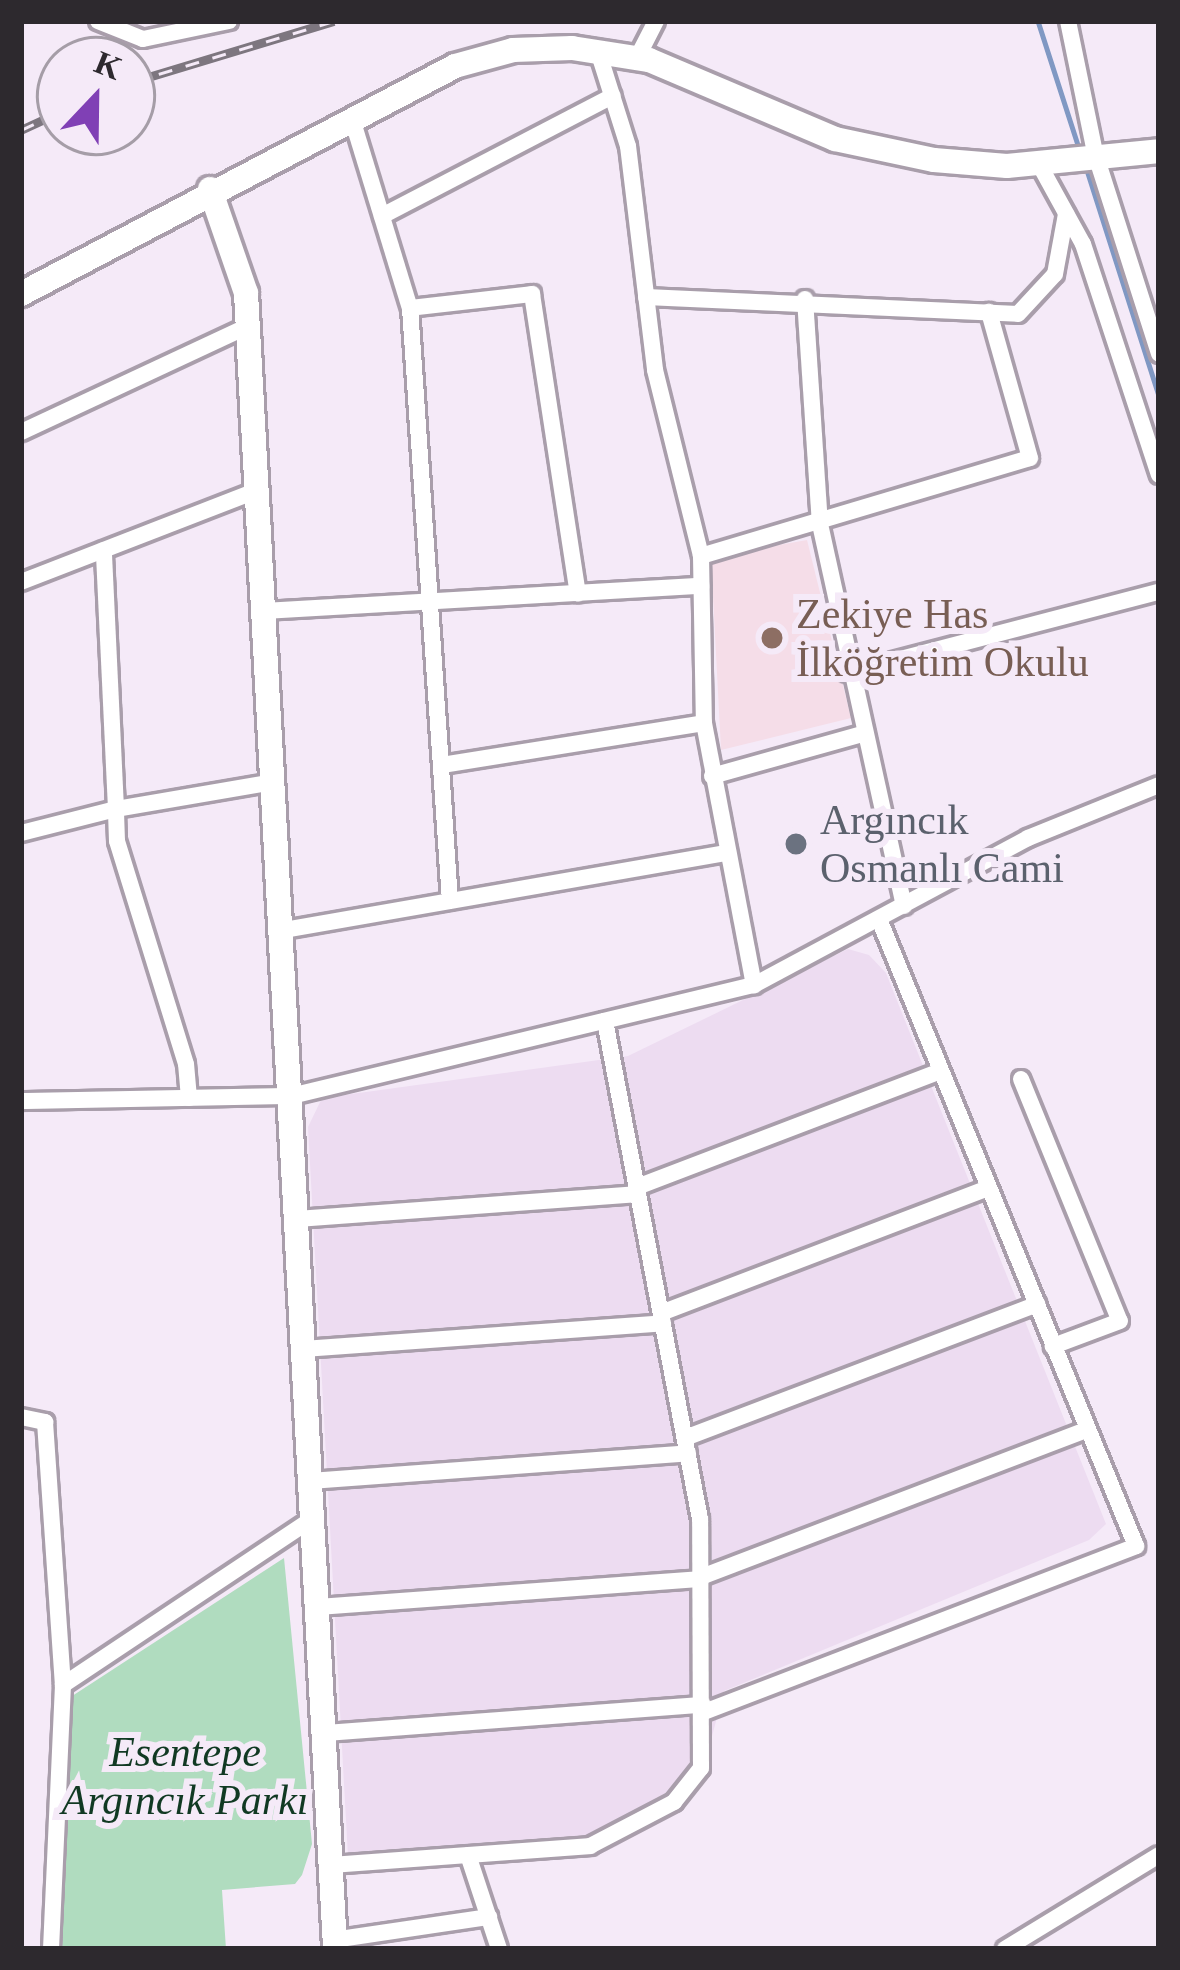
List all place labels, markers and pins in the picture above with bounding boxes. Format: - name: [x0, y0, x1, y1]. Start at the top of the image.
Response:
- place label: Zekiye Has İlköğretim Okulu: [796, 589, 1089, 688]
- marker: Zekiye Has İlköğretim Okulu: [759, 625, 785, 651]
- place label: Argıncık Osmanlı Cami: [820, 795, 1064, 894]
- marker: Argıncık Osmanlı Cami: [783, 831, 809, 857]

